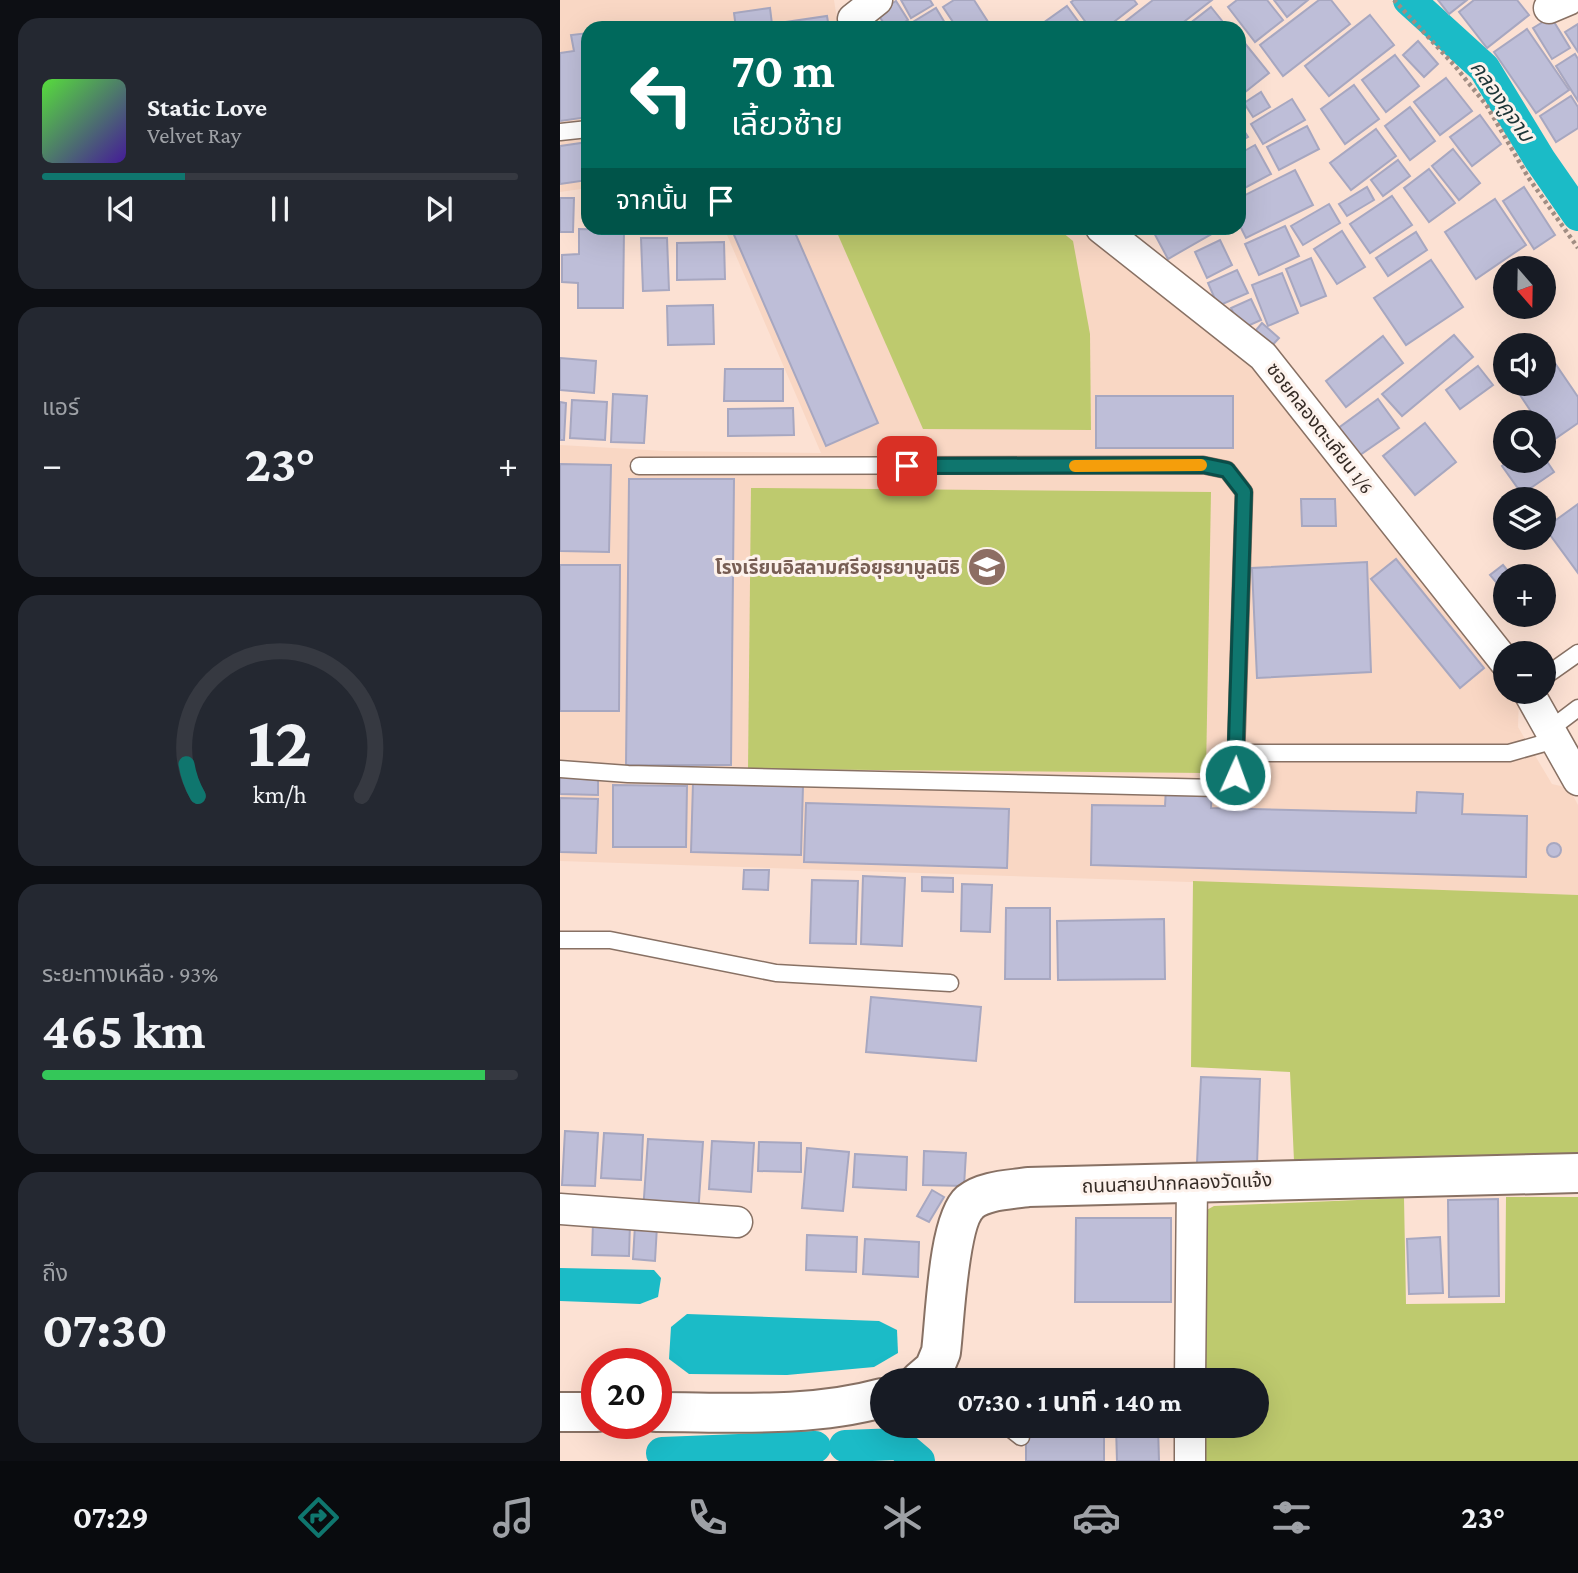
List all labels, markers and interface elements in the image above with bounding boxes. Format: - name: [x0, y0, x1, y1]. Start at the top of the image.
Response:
- text: 70 m: [731, 43, 835, 98]
- icon: left: [616, 49, 707, 140]
- water label: คลองคูจาม: [1464, 56, 1540, 149]
- text: Static Love: [147, 93, 267, 122]
- text: เลี้ยวซ้าย: [731, 106, 843, 142]
- text: Velvet Ray: [147, 122, 241, 148]
- icon: arrive: [702, 182, 740, 220]
- text: จากนั้น: [616, 186, 688, 215]
- icon: previous: [102, 190, 140, 228]
- icon: pause: [261, 190, 299, 228]
- icon: next: [420, 190, 458, 228]
- north arrow: [1493, 256, 1556, 318]
- map controls: [1493, 256, 1556, 704]
- button: sound: [1493, 333, 1556, 396]
- street label: ซอยคลองตะเคียน 1/6: [1262, 359, 1378, 497]
- text: แอร์: [42, 394, 79, 420]
- button: search: [1493, 410, 1556, 473]
- text: 23°: [244, 434, 316, 492]
- pin: [877, 436, 937, 496]
- text: −: [42, 443, 62, 485]
- text: +: [498, 443, 518, 485]
- icon: arrive: [888, 447, 926, 485]
- button: layers: [1493, 487, 1556, 550]
- school or university icon: โรงเรียนอิสลามศรีอยุธยามูลนิธิ: [966, 546, 1008, 588]
- place label: โรงเรียนอิสลามศรีอยุธยามูลนิธิ: [715, 557, 960, 579]
- button: +: [1493, 564, 1556, 627]
- button: −: [1493, 641, 1556, 704]
- text: 12: [248, 702, 312, 783]
- position arrow: [1198, 738, 1272, 812]
- text: km/h: [253, 781, 307, 808]
- text: ระยะทางเหลือ · 93%: [42, 961, 218, 987]
- text: 465 km: [42, 1001, 205, 1059]
- street label: ถนนสายปากคลองวัดแจ้ง: [1081, 1168, 1273, 1197]
- text: ถึง: [42, 1260, 68, 1286]
- text: 07:30: [42, 1300, 168, 1358]
- speed limit sign: 20: [581, 1348, 672, 1439]
- text: 07:30 · 1 นาที · 140 m: [957, 1388, 1182, 1417]
- icon: directions: [294, 1493, 343, 1542]
- icon: music: [489, 1493, 538, 1542]
- icon: phone: [683, 1493, 732, 1542]
- icon: climate: [878, 1493, 927, 1542]
- icon: car: [1072, 1493, 1121, 1542]
- icon: filters: [1267, 1493, 1316, 1542]
- text: 07:29: [73, 1499, 149, 1535]
- text: 23°: [1461, 1499, 1505, 1535]

